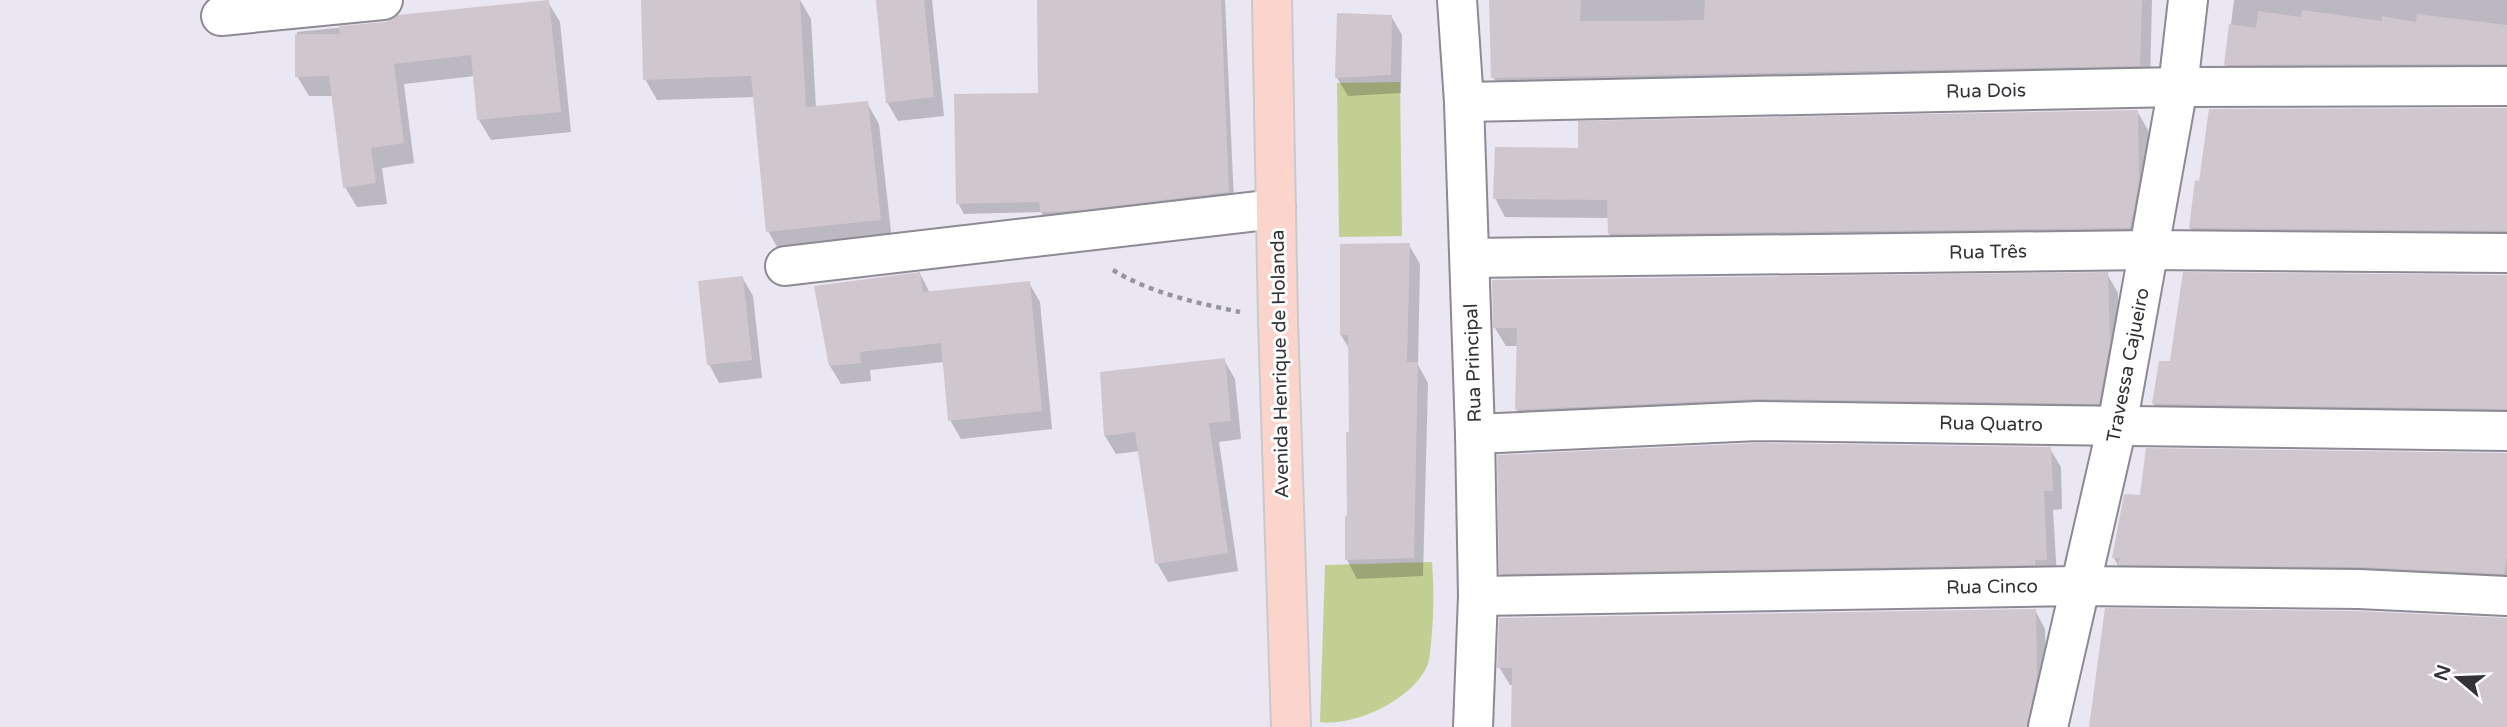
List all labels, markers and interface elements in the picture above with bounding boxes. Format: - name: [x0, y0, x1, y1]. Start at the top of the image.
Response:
- street label: Rua Dois: [1946, 79, 2026, 103]
- street label: Avenida Henrique de Holanda: [1267, 229, 1293, 499]
- street label: Rua Três: [1949, 240, 2027, 264]
- street label: Travessa Cajueiro: [2102, 286, 2154, 444]
- street label: Rua Principal: [1460, 303, 1486, 423]
- street label: Rua Quatro: [1939, 412, 2043, 436]
- street label: Rua Cinco: [1946, 575, 2038, 599]
- north arrow: [2423, 643, 2493, 713]
- text: N: [2430, 662, 2456, 684]

